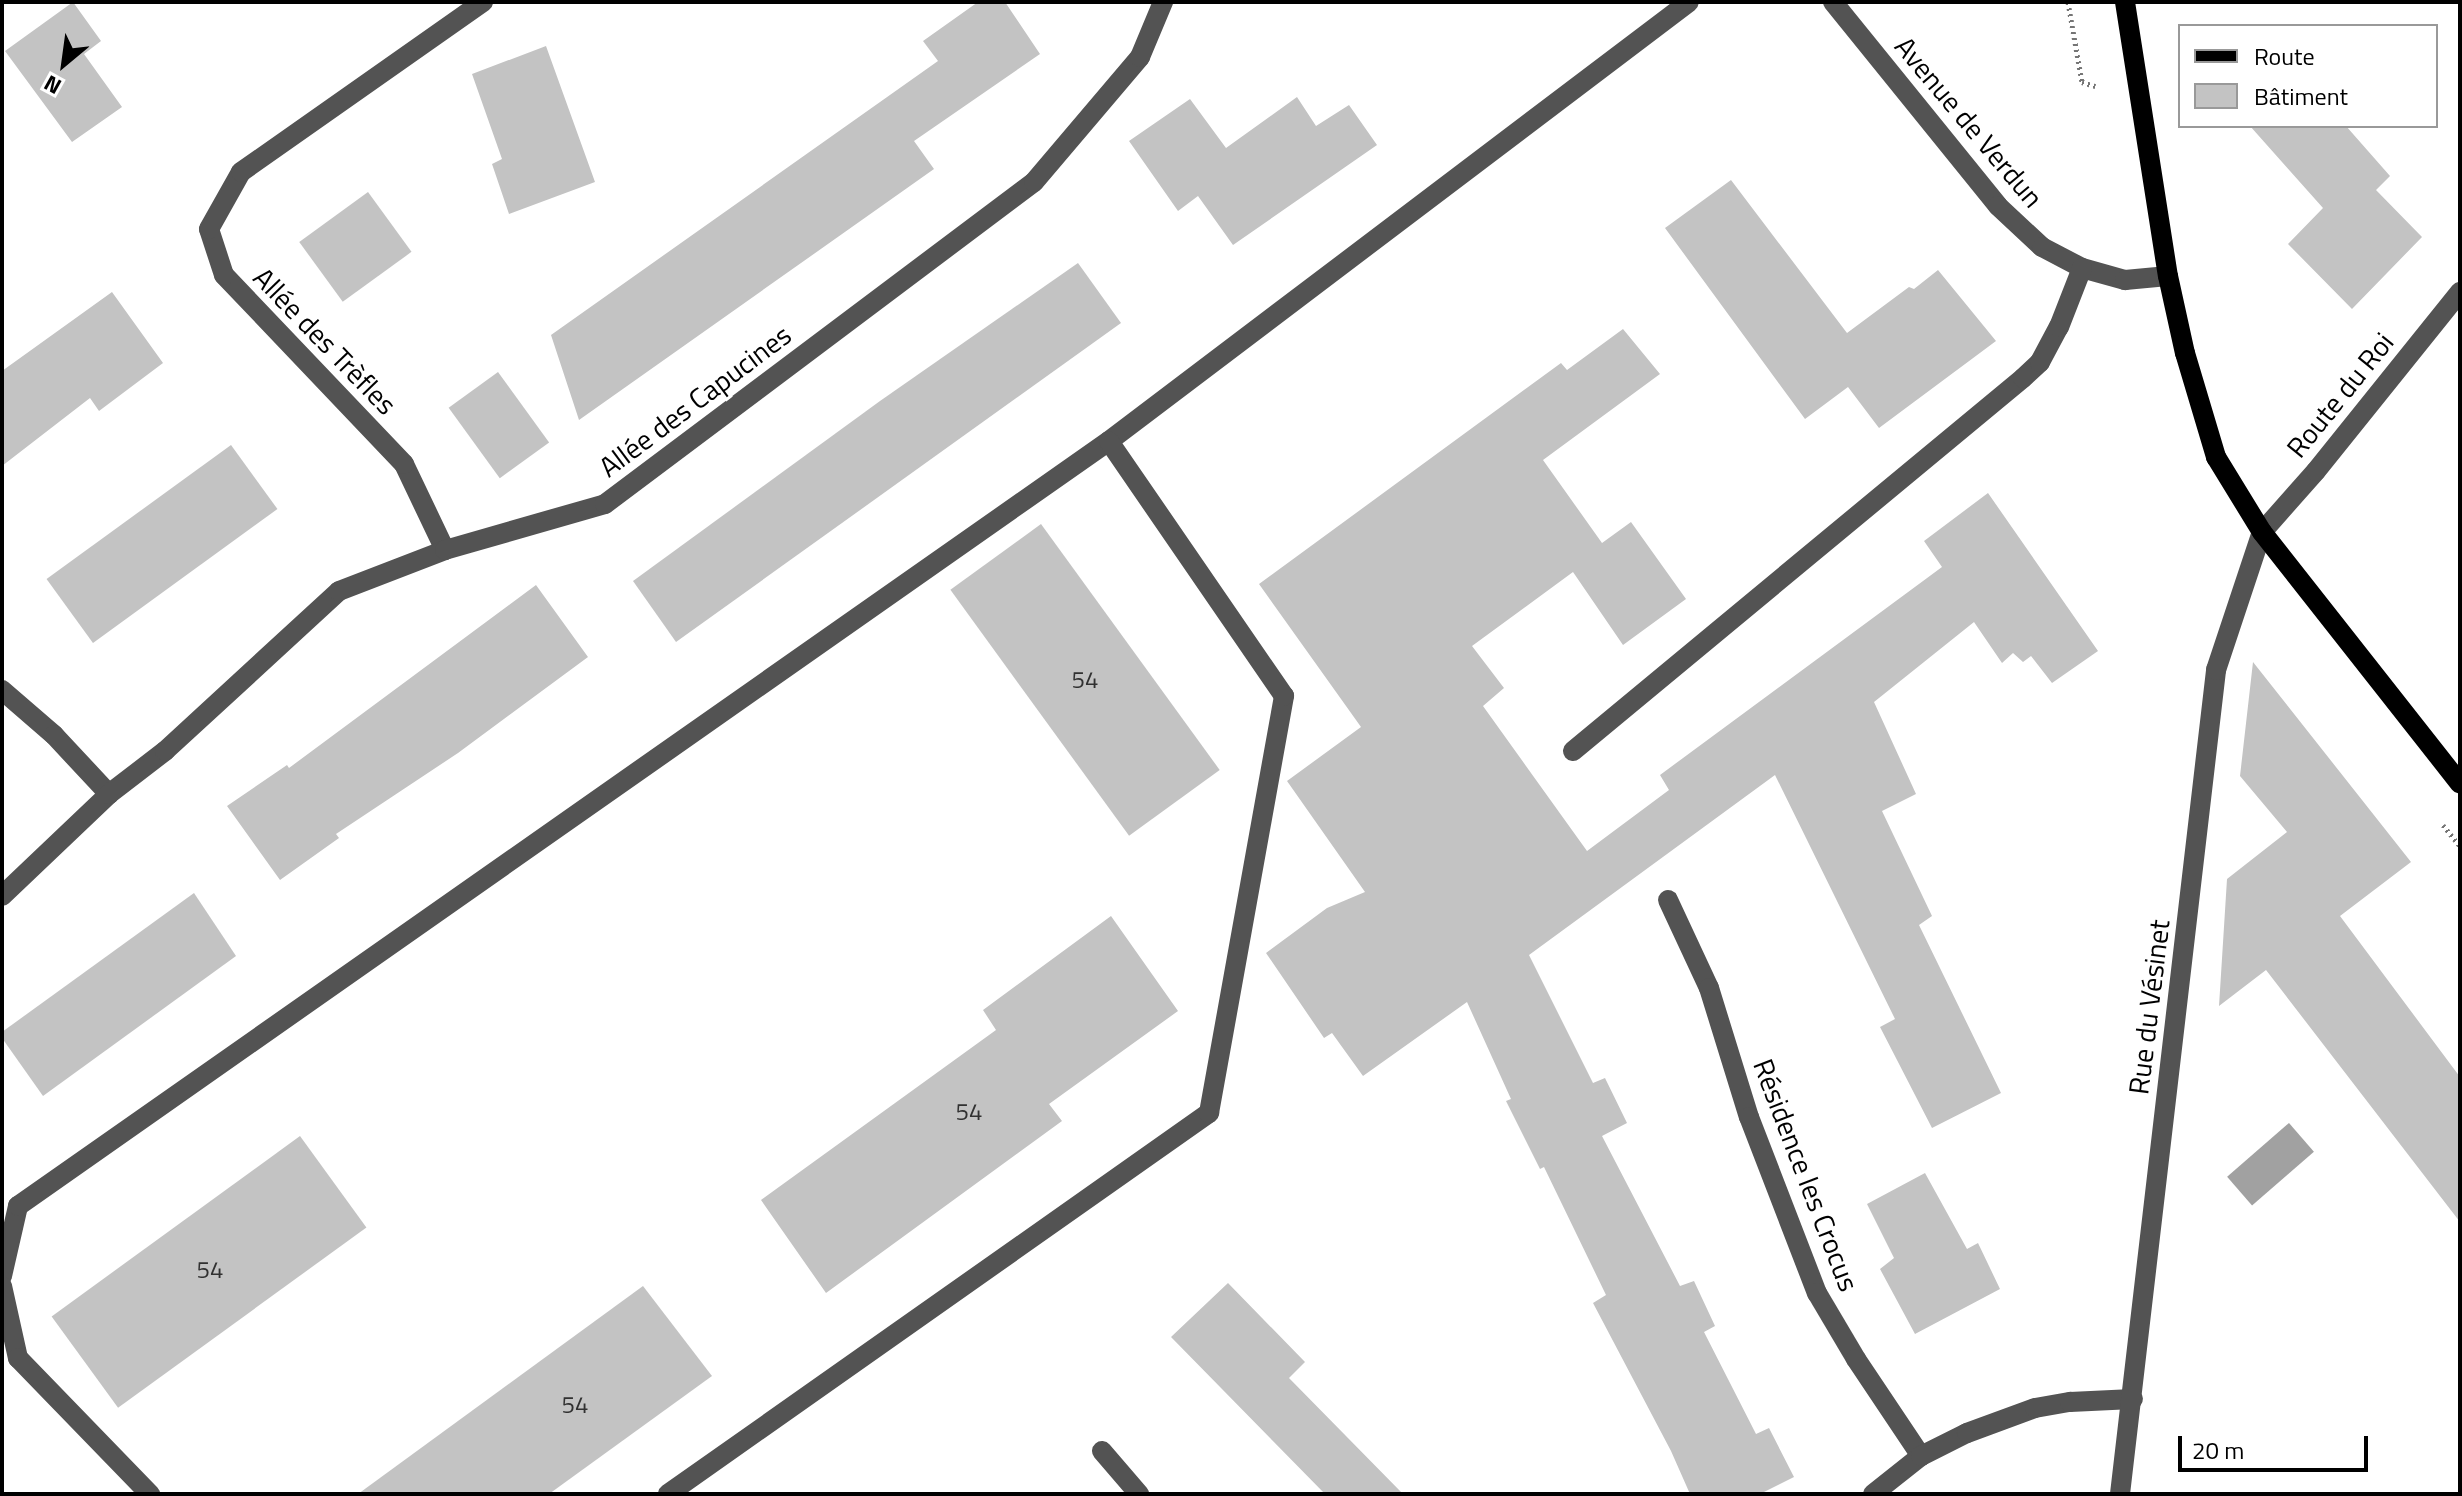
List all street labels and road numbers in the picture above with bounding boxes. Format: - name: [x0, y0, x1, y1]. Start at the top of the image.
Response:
- street label: Avenue de Verdun: [1888, 30, 2050, 214]
- street label: Allée des Trèfles: [247, 261, 403, 421]
- street label: Allée des Capucines: [592, 318, 798, 484]
- street label: Route du Roi: [2280, 326, 2400, 464]
- street label: Rue du Vésinet: [2122, 918, 2176, 1096]
- street label: Résidence les Crocus: [1746, 1054, 1866, 1296]

